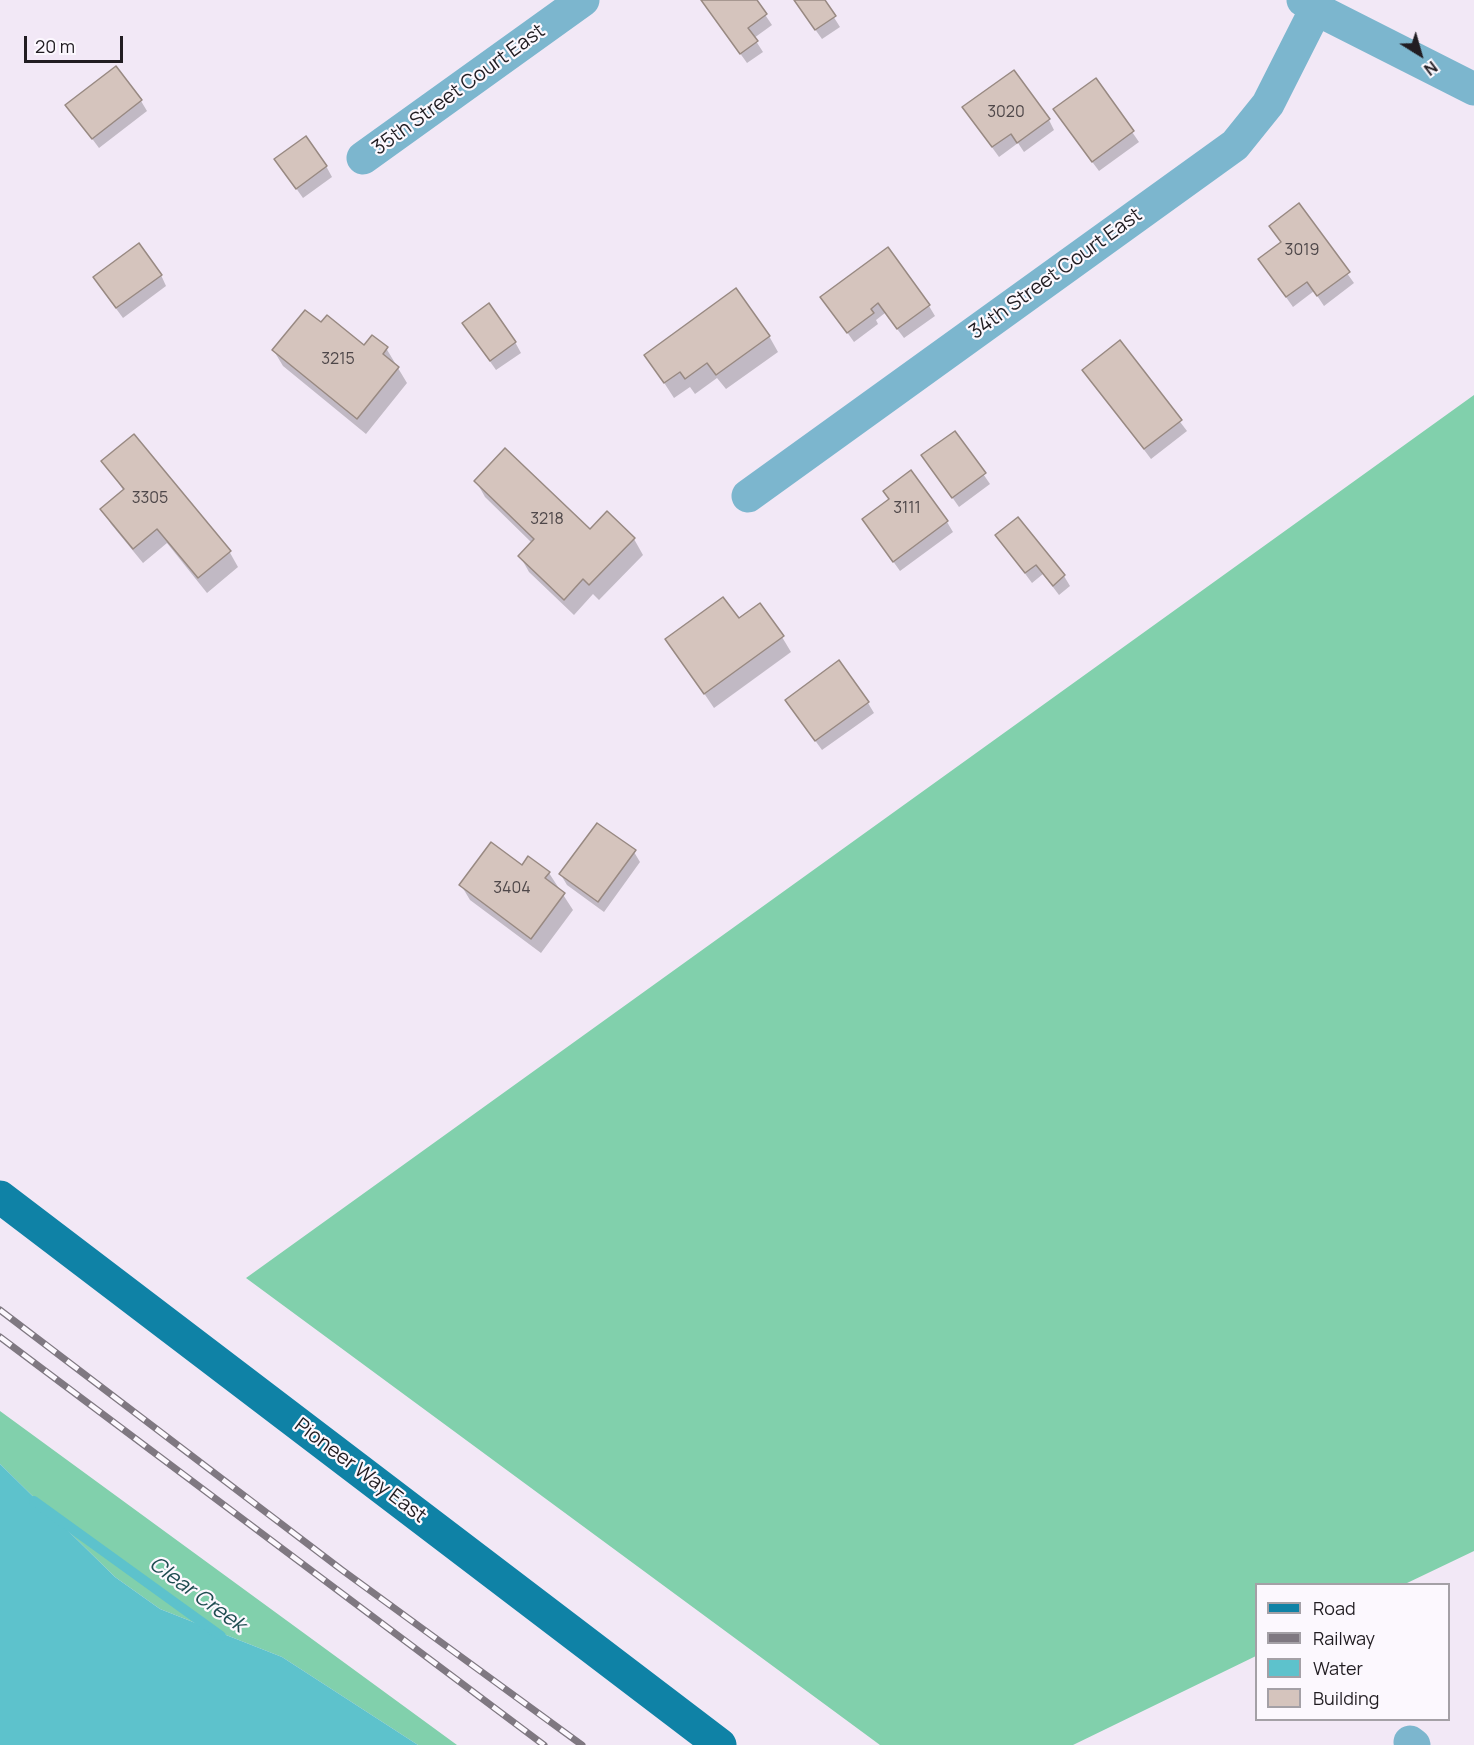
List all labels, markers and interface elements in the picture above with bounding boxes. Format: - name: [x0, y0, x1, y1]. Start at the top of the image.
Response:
- street label: 35th Street Court East: [368, 19, 550, 161]
- scale bar: [27, 24, 126, 62]
- north arrow: [1390, 24, 1450, 84]
- text: 20 m: [35, 34, 75, 58]
- text: N: [1420, 56, 1442, 81]
- house number: 3020: [987, 103, 1025, 123]
- street label: 34th Street Court East: [965, 203, 1147, 345]
- house number: 3019: [1285, 241, 1319, 261]
- house number: 3215: [321, 350, 355, 370]
- house number: 3305: [132, 489, 168, 509]
- house number: 3111: [893, 499, 921, 519]
- house number: 3218: [530, 510, 564, 530]
- house number: 3404: [493, 879, 531, 899]
- street label: Pioneer Way East: [289, 1414, 431, 1528]
- water label: Clear Creek: [144, 1552, 250, 1638]
- legend: [1255, 1583, 1450, 1721]
- text: Road: [1313, 1596, 1356, 1620]
- text: Railway: [1313, 1626, 1375, 1650]
- text: Water: [1313, 1656, 1363, 1680]
- text: Building: [1313, 1686, 1379, 1710]

